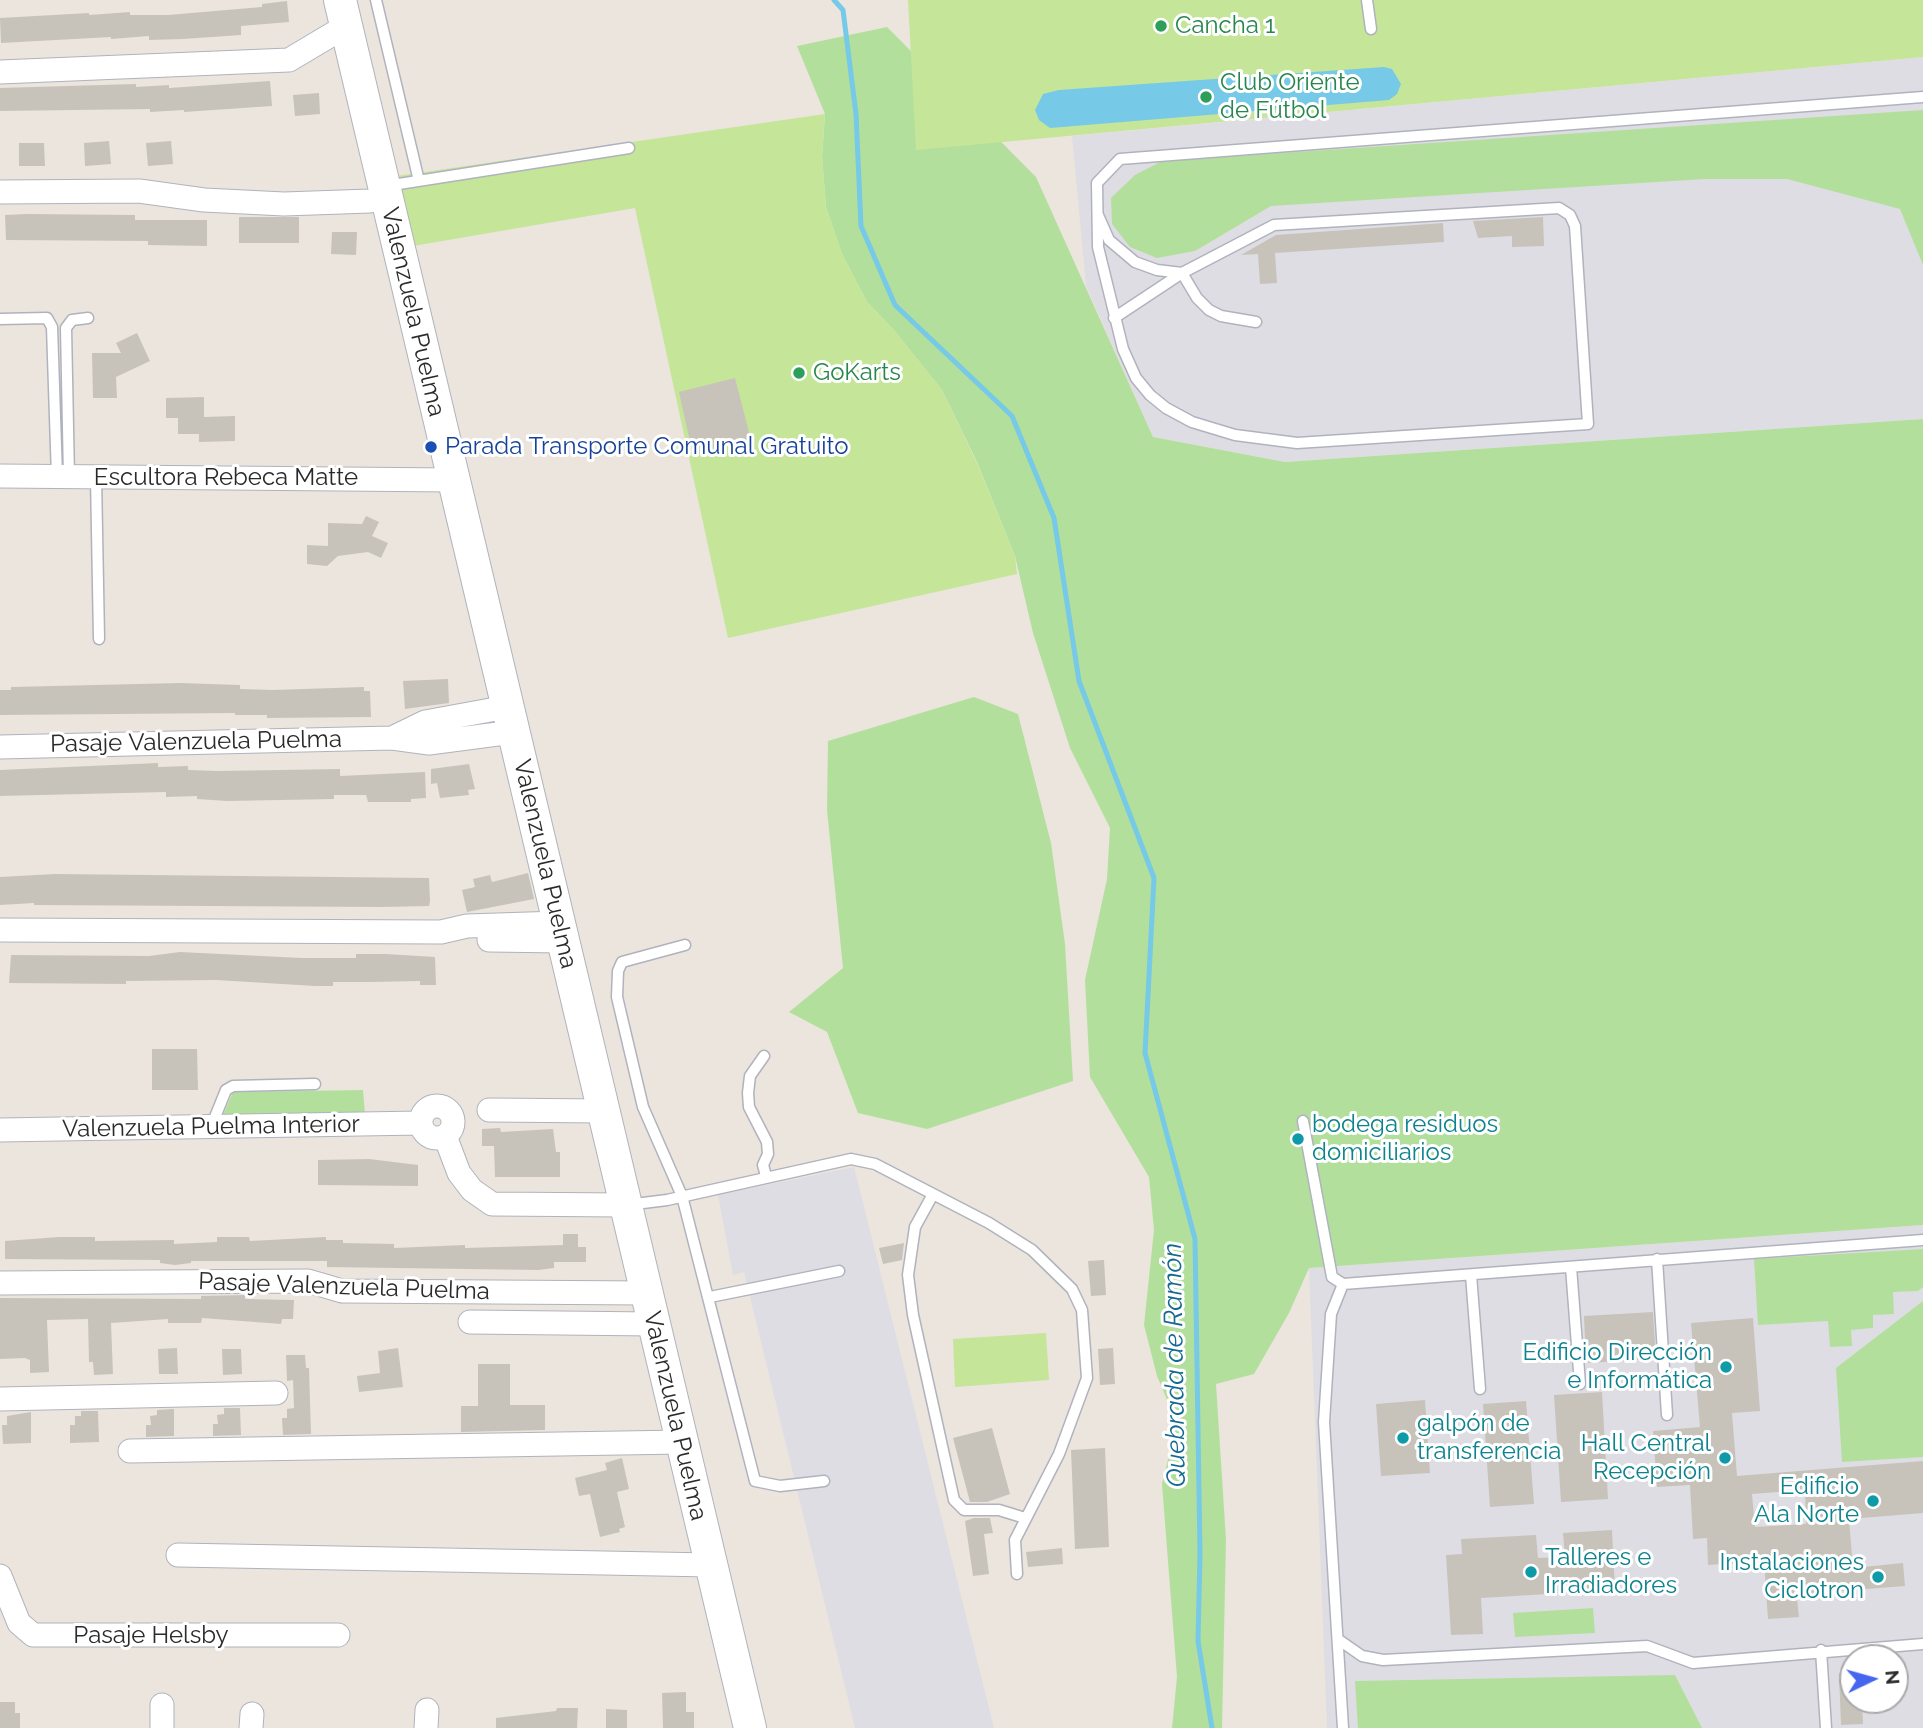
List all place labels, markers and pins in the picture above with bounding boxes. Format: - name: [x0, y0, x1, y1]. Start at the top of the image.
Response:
- place label: Cancha 1: [1175, 12, 1275, 40]
- marker: Cancha 1: [1153, 18, 1169, 34]
- place label: Club Oriente de Fútbol: [1220, 69, 1360, 125]
- marker: Club Oriente de Fútbol: [1198, 89, 1214, 105]
- place label: GoKarts: [813, 359, 901, 387]
- marker: GoKarts: [791, 365, 807, 381]
- place label: Parada Transporte Comunal Gratuito: [445, 433, 848, 461]
- marker: Parada Transporte Comunal Gratuito: [423, 439, 439, 455]
- place label: bodega residuos domiciliarios: [1312, 1111, 1498, 1167]
- marker: bodega residuos domiciliarios: [1290, 1131, 1306, 1147]
- place label: Edificio Dirección e Informática: [1522, 1339, 1712, 1395]
- marker: Edificio Dirección e Informática: [1718, 1359, 1734, 1375]
- place label: galpón de transferencia: [1417, 1410, 1561, 1466]
- marker: galpón de transferencia: [1395, 1430, 1411, 1446]
- place label: Hall Central Recepción: [1581, 1430, 1711, 1486]
- marker: Hall Central Recepción: [1717, 1450, 1733, 1466]
- place label: Edificio Ala Norte: [1754, 1473, 1859, 1529]
- marker: Edificio Ala Norte: [1865, 1493, 1881, 1509]
- place label: Talleres e Irradiadores: [1545, 1544, 1677, 1600]
- place label: Instalaciones Ciclotron: [1719, 1549, 1864, 1605]
- marker: Talleres e Irradiadores: [1523, 1564, 1539, 1580]
- marker: Instalaciones Ciclotron: [1870, 1569, 1886, 1585]

